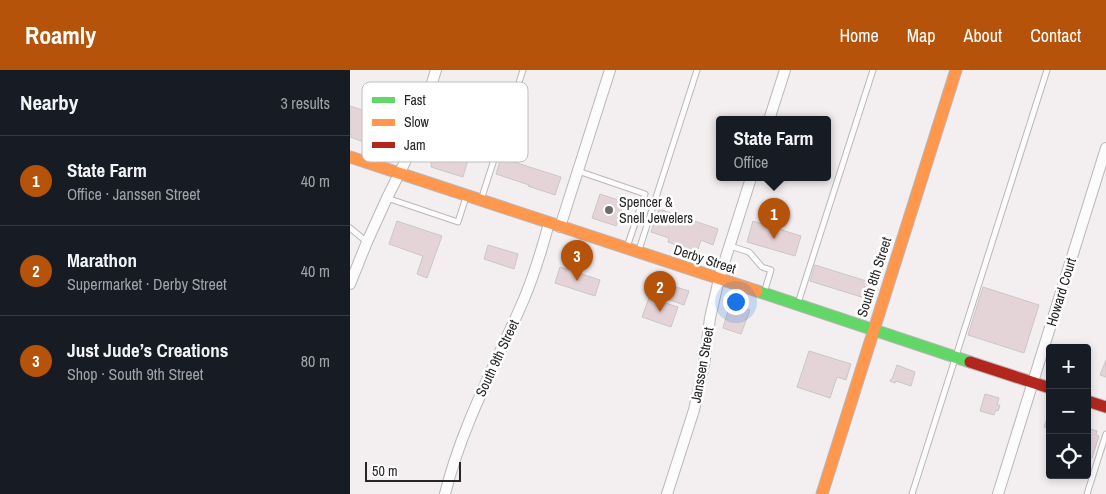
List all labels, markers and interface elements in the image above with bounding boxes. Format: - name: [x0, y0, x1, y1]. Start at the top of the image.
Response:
- text: Roamly: [25, 19, 96, 51]
- text: Home: [839, 23, 879, 48]
- text: Map: [907, 23, 936, 48]
- text: About: [964, 23, 1002, 48]
- text: Contact: [1030, 23, 1081, 48]
- legend: [362, 82, 528, 162]
- text: Nearby: [20, 88, 78, 117]
- text: Fast: [404, 91, 426, 109]
- text: 3 results: [280, 92, 330, 114]
- text: Slow: [404, 113, 430, 131]
- popup: [716, 116, 831, 181]
- text: State Farm: [734, 125, 813, 151]
- text: Jam: [404, 136, 426, 154]
- text: Office: [734, 151, 768, 173]
- text: State Farm: [67, 157, 147, 183]
- text: 1: [32, 170, 40, 192]
- text: 40 m: [301, 170, 330, 192]
- text: Office · Janssen Street: [67, 183, 200, 205]
- place label: Spencer & Snell Jewelers: [619, 193, 693, 227]
- pin: 1: [758, 198, 790, 239]
- marker: Spencer & Snell Jewelers: [603, 204, 615, 216]
- street label: South 8th Street: [853, 235, 895, 319]
- pin: 3: [561, 240, 593, 281]
- street label: Derby Street: [672, 240, 738, 278]
- text: Marathon: [67, 247, 137, 273]
- street label: Howard Court: [1042, 256, 1080, 328]
- text: 2: [32, 260, 40, 282]
- text: 40 m: [301, 260, 330, 282]
- pin: 2: [644, 271, 676, 312]
- text: Supermarket · Derby Street: [67, 273, 227, 295]
- your location: [723, 289, 749, 315]
- street label: South 9th Street: [471, 317, 523, 399]
- street label: Janssen Street: [686, 326, 718, 404]
- text: Just Jude’s Creations: [67, 337, 228, 363]
- map controls: [1046, 344, 1091, 479]
- button: +: [1046, 344, 1091, 389]
- text: 3: [32, 350, 40, 372]
- text: 80 m: [301, 350, 330, 372]
- text: Shop · South 9th Street: [67, 363, 203, 385]
- button: −: [1046, 389, 1091, 434]
- button: locate: [1046, 434, 1091, 479]
- scale bar: [365, 459, 461, 482]
- text: 50 m: [372, 462, 398, 480]

